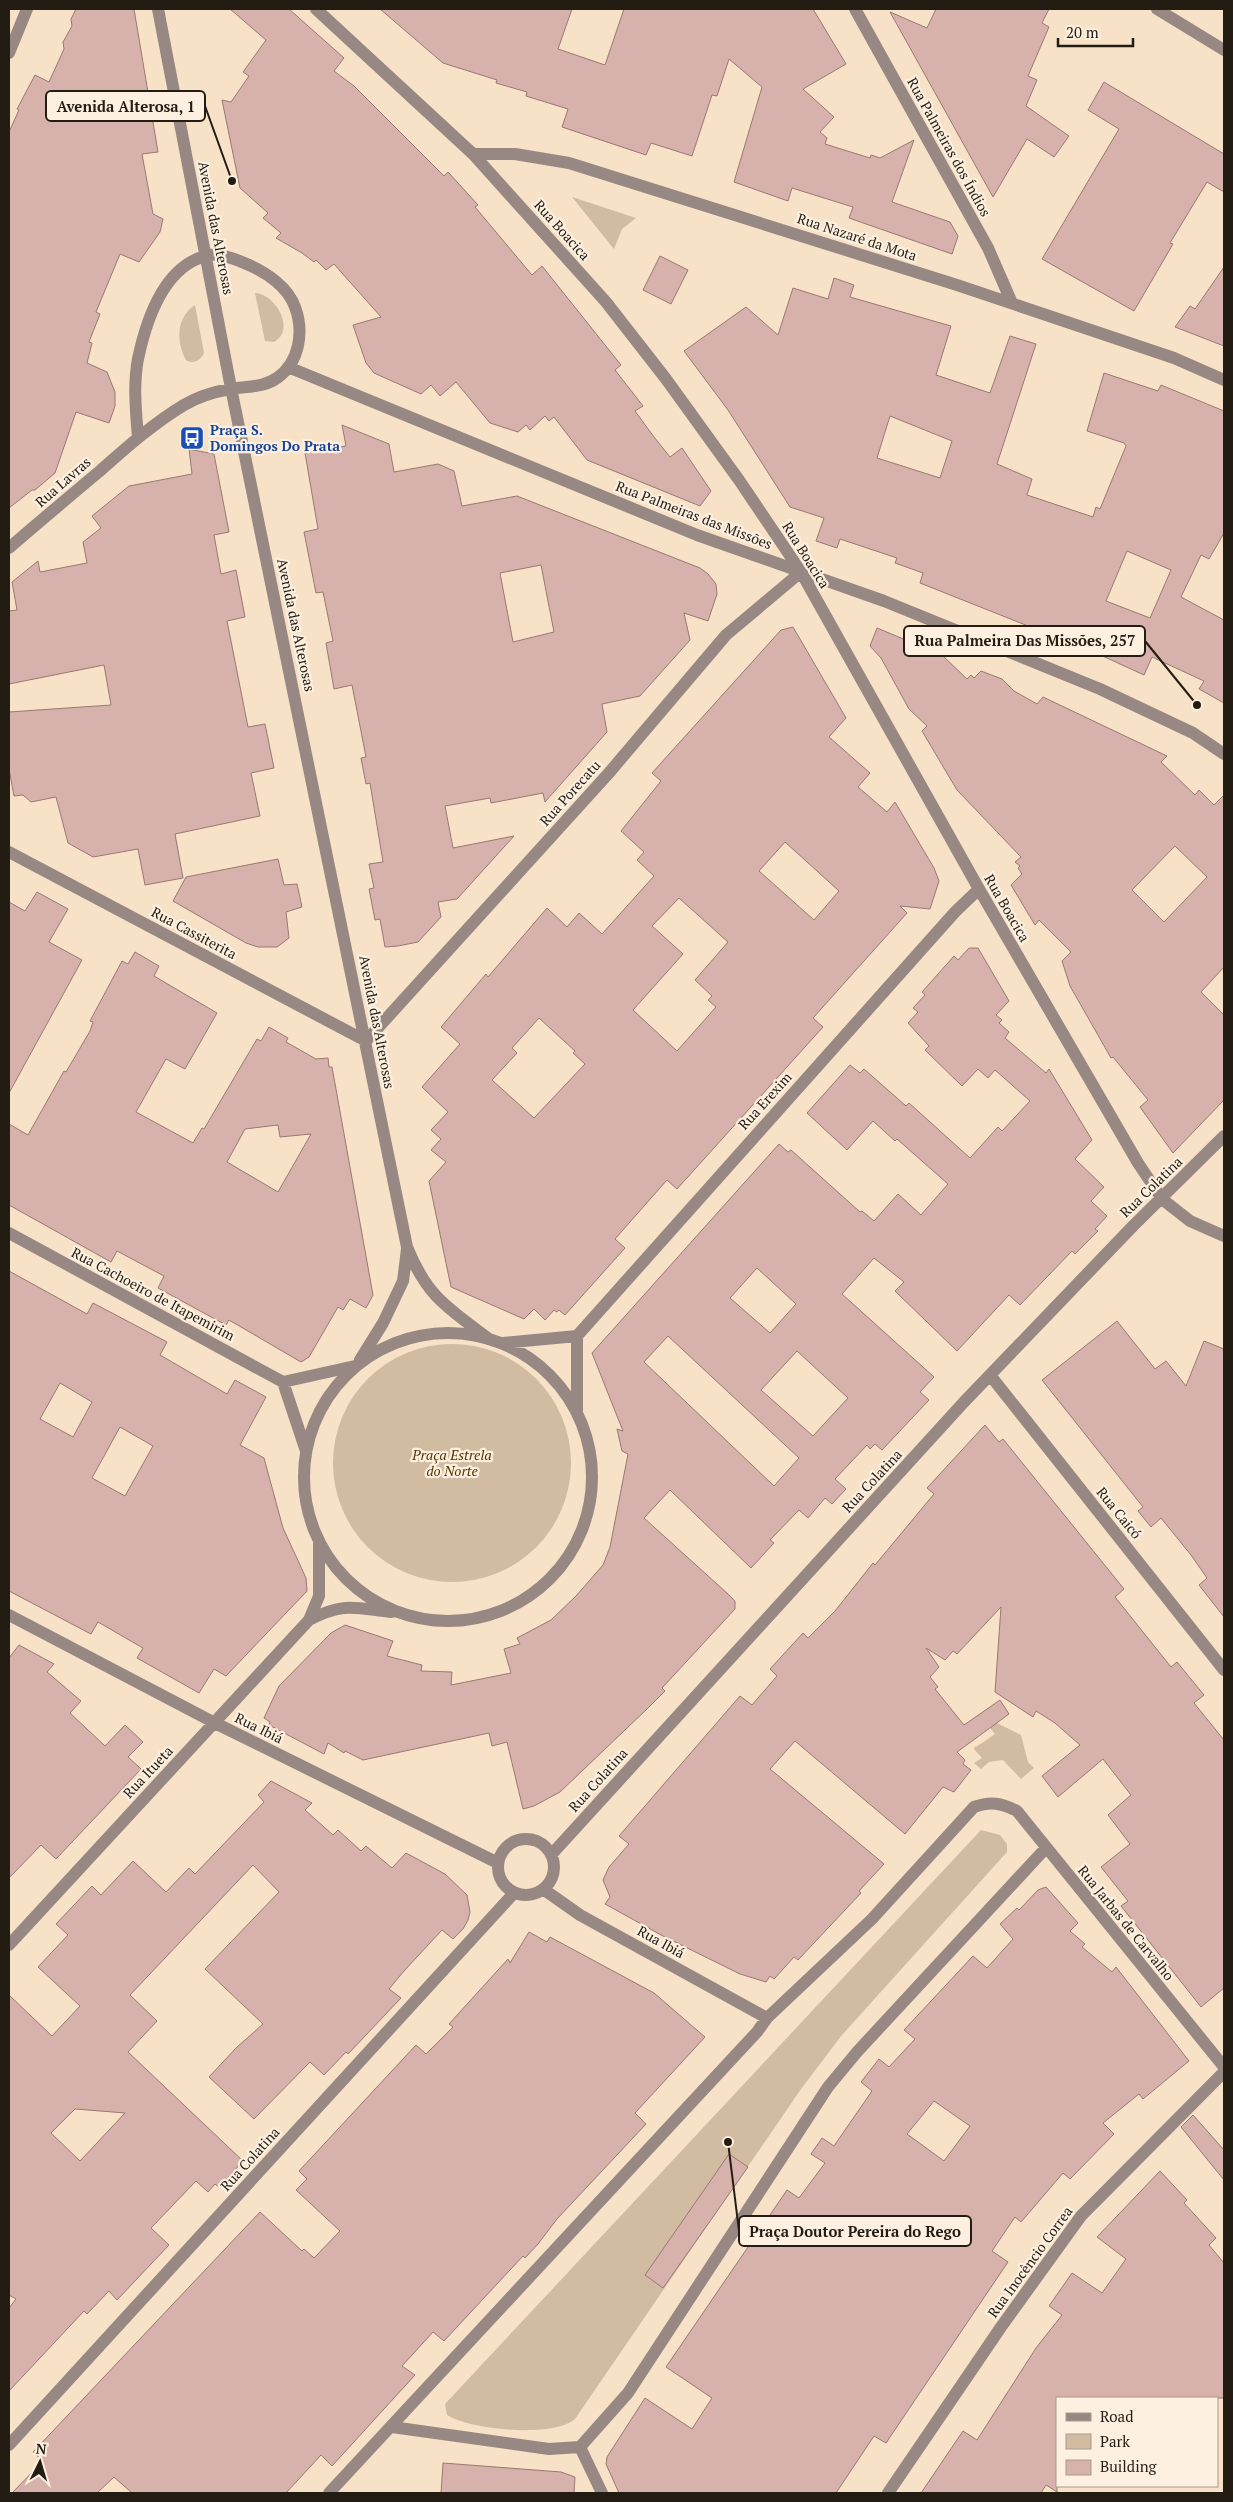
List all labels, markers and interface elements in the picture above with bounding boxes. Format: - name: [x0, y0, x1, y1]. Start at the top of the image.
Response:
- scale bar: [1058, 15, 1133, 47]
- text: 20 m: [1066, 22, 1099, 42]
- street label: Rua Palmeiras dos Índios: [903, 74, 996, 220]
- callout: Avenida Alterosa, 1: [46, 91, 205, 121]
- text: Avenida Alterosa, 1: [57, 96, 195, 116]
- street label: Avenida das Alterosas: [194, 160, 239, 296]
- street label: Rua Boacica: [530, 195, 595, 264]
- street label: Rua Nazaré da Mota: [795, 208, 919, 265]
- place label: Praça S. Domingos Do Prata: [210, 420, 340, 455]
- bus stop icon: Praça S. Domingos Do Prata: [179, 425, 205, 451]
- street label: Rua Lavras: [31, 452, 94, 511]
- street label: Rua Palmeiras das Missões: [613, 476, 775, 553]
- street label: Rua Boacica: [778, 518, 834, 592]
- street label: Avenida das Alterosas: [273, 557, 320, 693]
- callout: Rua Palmeira Das Missões, 257: [904, 626, 1145, 656]
- text: Rua Palmeira Das Missões, 257: [915, 630, 1135, 650]
- street label: Rua Porecatu: [535, 756, 604, 830]
- street label: Rua Boacica: [980, 870, 1034, 945]
- street label: Rua Cassiterita: [148, 902, 240, 963]
- street label: Avenida das Alterosas: [355, 954, 400, 1090]
- street label: Rua Erexim: [734, 1068, 796, 1134]
- street label: Rua Colatina: [1115, 1152, 1186, 1221]
- street label: Rua Cachoeiro de Itapemirim: [68, 1242, 238, 1345]
- park label: Praça Estrela do Norte: [411, 1445, 492, 1480]
- street label: Rua Colatina: [837, 1445, 906, 1516]
- street label: Rua Caicó: [1093, 1483, 1146, 1543]
- street label: Rua Ibiá: [232, 1708, 286, 1747]
- street label: Rua Itueta: [119, 1741, 177, 1802]
- street label: Rua Colatina: [564, 1744, 631, 1816]
- street label: Rua Jarbas de Carvalho: [1074, 1861, 1179, 1984]
- street label: Rua Ibiá: [634, 1921, 688, 1962]
- street label: Rua Colatina: [216, 2123, 283, 2195]
- street label: Rua Inocêncio Correa: [983, 2202, 1076, 2321]
- callout: Praça Doutor Pereira do Rego: [739, 2216, 971, 2246]
- text: Praça Doutor Pereira do Rego: [749, 2221, 961, 2241]
- legend: [1056, 2397, 1218, 2487]
- text: Road: [1100, 2406, 1133, 2426]
- text: Park: [1100, 2431, 1130, 2451]
- north arrow: [15, 2437, 65, 2487]
- text: N: [35, 2439, 48, 2459]
- text: Building: [1100, 2456, 1158, 2476]

